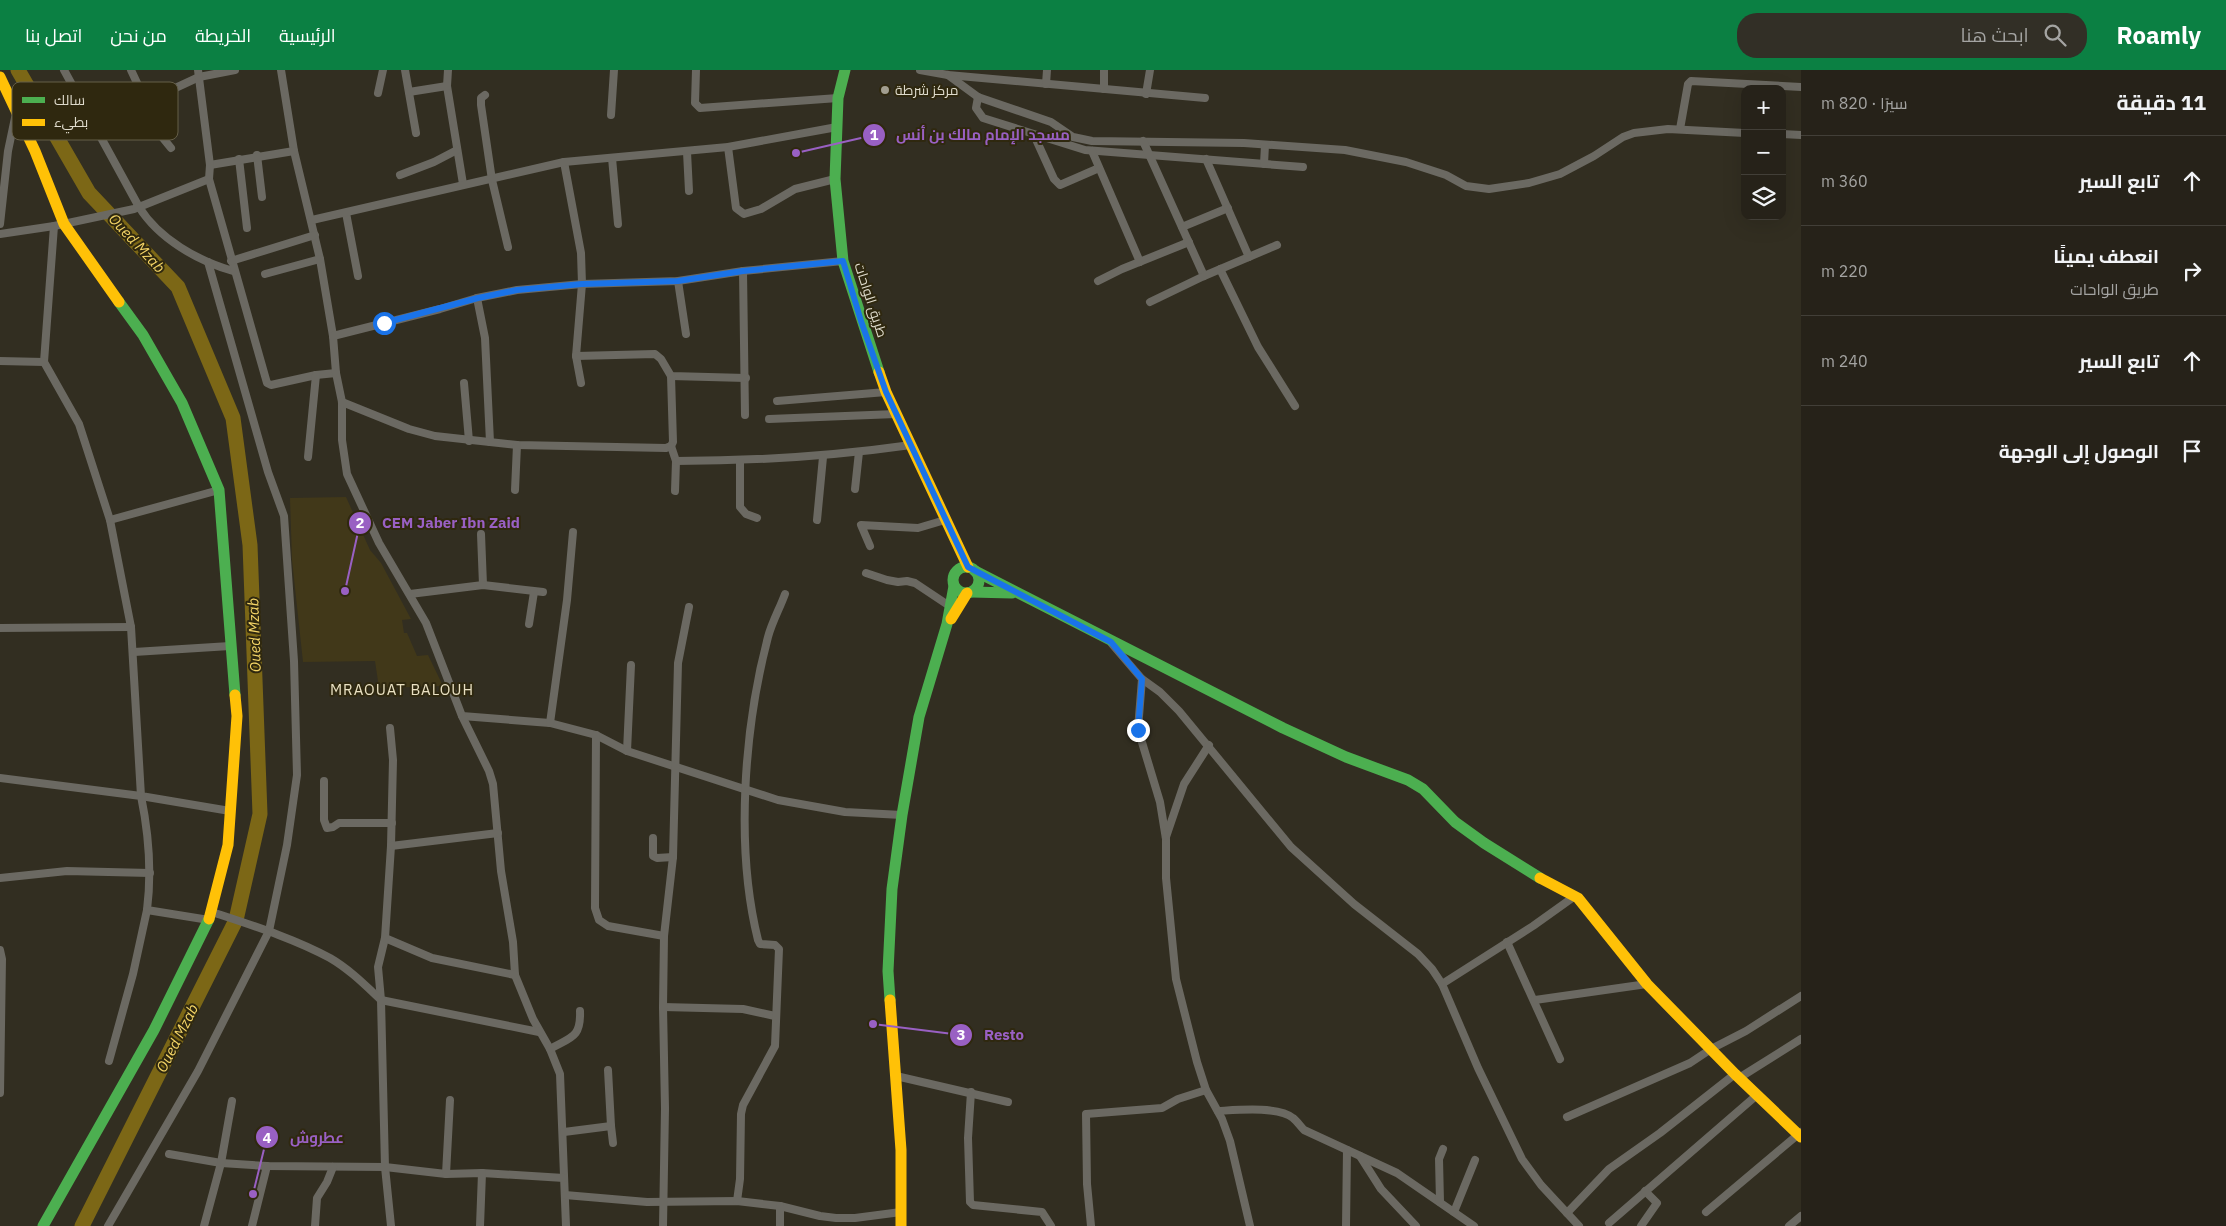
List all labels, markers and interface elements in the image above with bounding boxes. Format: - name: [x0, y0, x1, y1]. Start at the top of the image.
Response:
- search box: [1737, 13, 2087, 58]
- text: Roamly: [2117, 19, 2201, 51]
- icon: search: [2041, 21, 2069, 49]
- text: ابحث هنا: [1961, 23, 2029, 47]
- text: اتصل بنا: [25, 24, 82, 47]
- text: من نحن: [110, 24, 167, 47]
- text: الخريطة: [195, 24, 251, 47]
- text: الرئيسية: [279, 24, 336, 47]
- place label: مركز شرطة: [895, 81, 958, 99]
- legend: [12, 82, 178, 140]
- marker: مركز شرطة: [879, 84, 891, 96]
- map controls: [1741, 85, 1786, 220]
- button: +: [1741, 85, 1786, 130]
- text: 11 دقيقة: [2116, 88, 2206, 116]
- text: سالك: [54, 91, 85, 109]
- text: سيرًا · 820 m: [1821, 93, 1907, 113]
- text: بطيء: [54, 113, 88, 134]
- callout: مسجد الإمام مالك بن أنس: [861, 120, 1080, 150]
- text: 1: [869, 125, 879, 144]
- text: مسجد الإمام مالك بن أنس: [896, 125, 1070, 145]
- button: −: [1741, 130, 1786, 175]
- icon: ahead: [2178, 167, 2206, 195]
- text: تابع السير: [2079, 169, 2159, 193]
- text: 360 m: [1821, 171, 1868, 191]
- button: layers: [1741, 175, 1786, 220]
- water label: Oued Mzab: [105, 209, 169, 277]
- text: انعطف يمينًا: [2053, 244, 2159, 268]
- icon: right: [2178, 257, 2206, 285]
- street label: طريق الواحات: [850, 260, 892, 340]
- text: 220 m: [1821, 261, 1868, 281]
- text: طريق الواحات: [2070, 279, 2159, 299]
- route start: [373, 312, 396, 335]
- icon: ahead: [2178, 347, 2206, 375]
- text: تابع السير: [2079, 349, 2159, 373]
- text: 240 m: [1821, 351, 1868, 371]
- icon: arrive: [2178, 437, 2206, 465]
- text: الوصول إلى الوجهة: [1999, 439, 2159, 463]
- callout: CEM Jaber Ibn Zaid: [347, 508, 530, 538]
- text: 2: [355, 513, 365, 532]
- text: CEM Jaber Ibn Zaid: [382, 513, 520, 532]
- water label: Oued Mzab: [243, 598, 265, 672]
- district label: MRAOUAT BALOUH: [330, 680, 474, 699]
- route end: [1127, 719, 1150, 742]
- water label: Oued Mzab: [152, 1001, 202, 1075]
- callout: Resto: [949, 1020, 1034, 1050]
- text: 3: [956, 1025, 966, 1044]
- text: Resto: [984, 1025, 1024, 1044]
- callout: عطروش: [255, 1122, 354, 1152]
- text: 4: [262, 1128, 272, 1147]
- text: عطروش: [290, 1128, 344, 1147]

